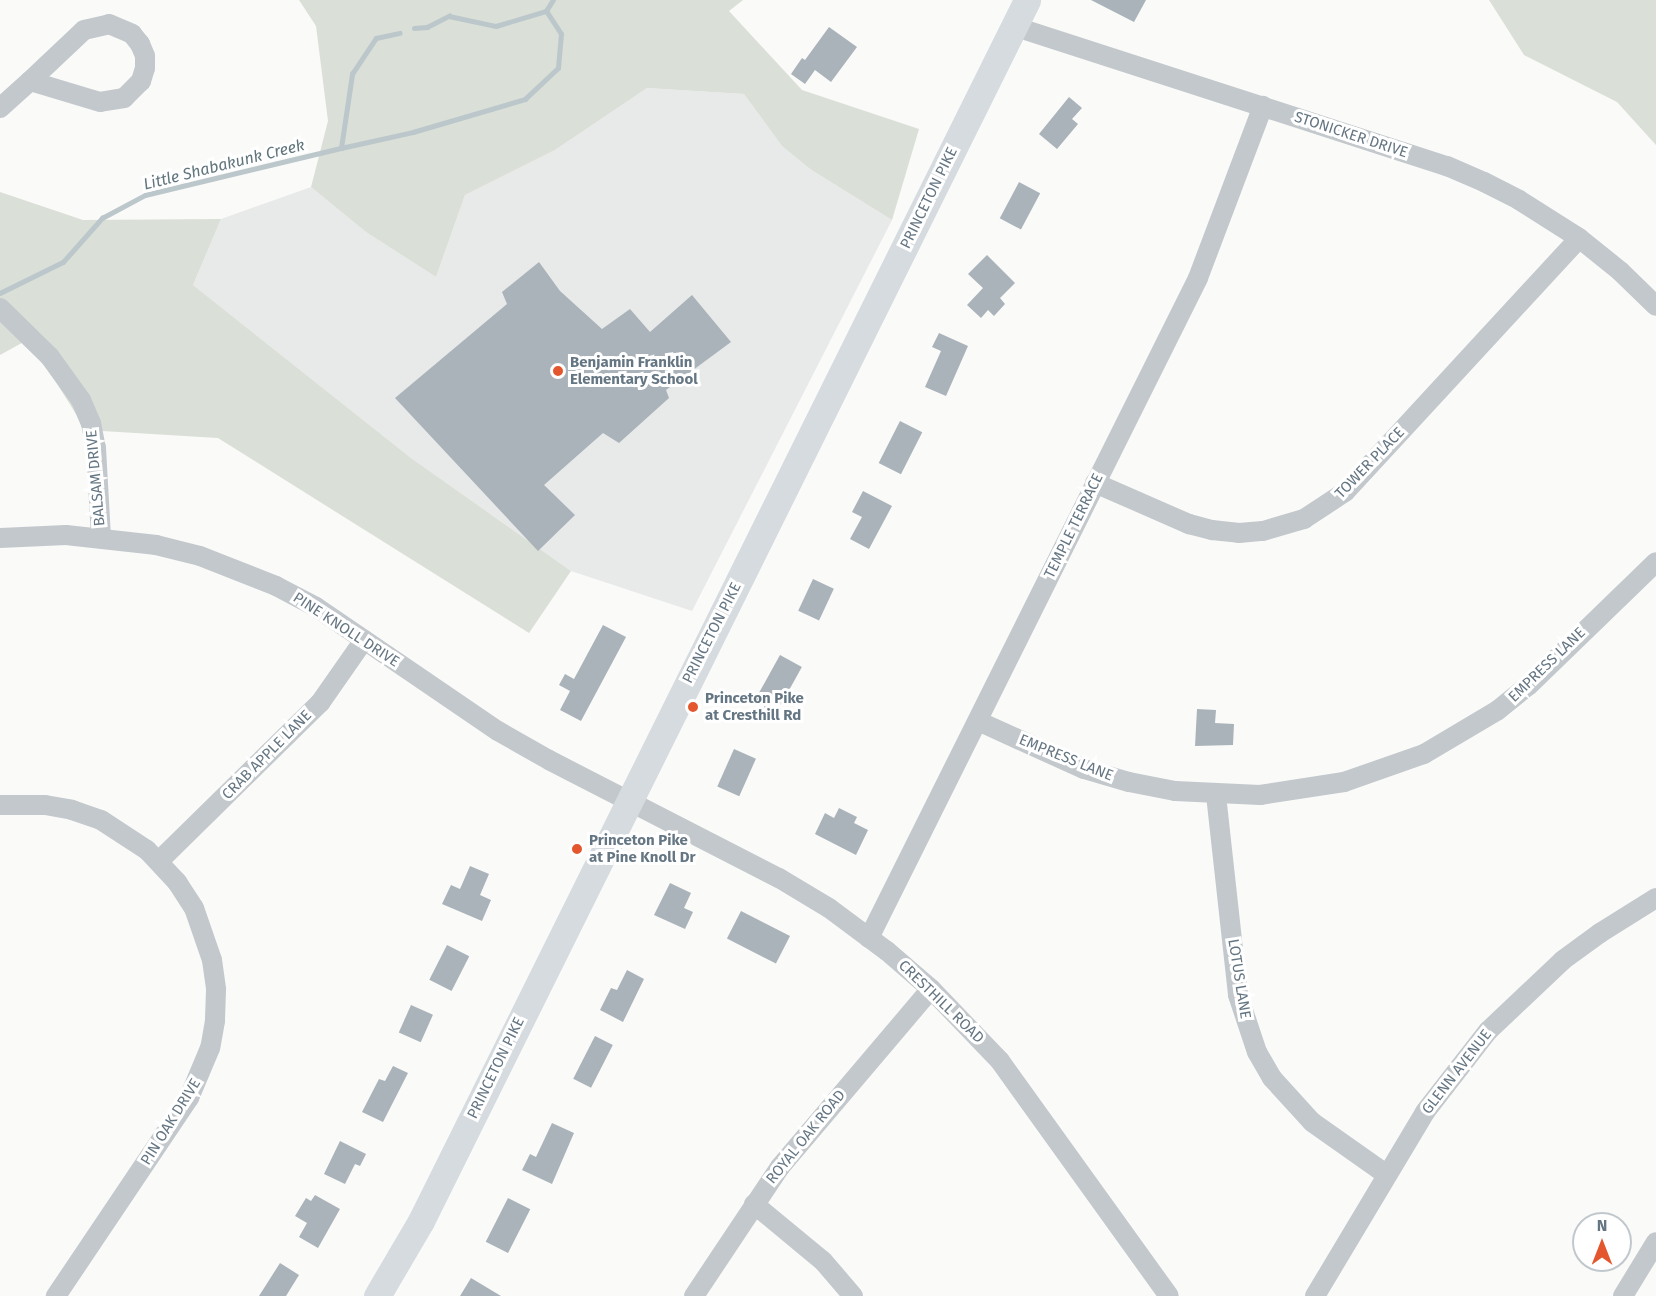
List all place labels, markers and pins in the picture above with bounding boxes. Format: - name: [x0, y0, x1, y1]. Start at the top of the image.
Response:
- place label: Benjamin Franklin Elementary School: [570, 353, 698, 388]
- marker: Benjamin Franklin Elementary School: [551, 364, 565, 378]
- place label: Princeton Pike at Cresthill Rd: [705, 689, 804, 724]
- marker: Princeton Pike at Cresthill Rd: [686, 700, 700, 714]
- place label: Princeton Pike at Pine Knoll Dr: [589, 831, 695, 866]
- marker: Princeton Pike at Pine Knoll Dr: [570, 842, 584, 856]

